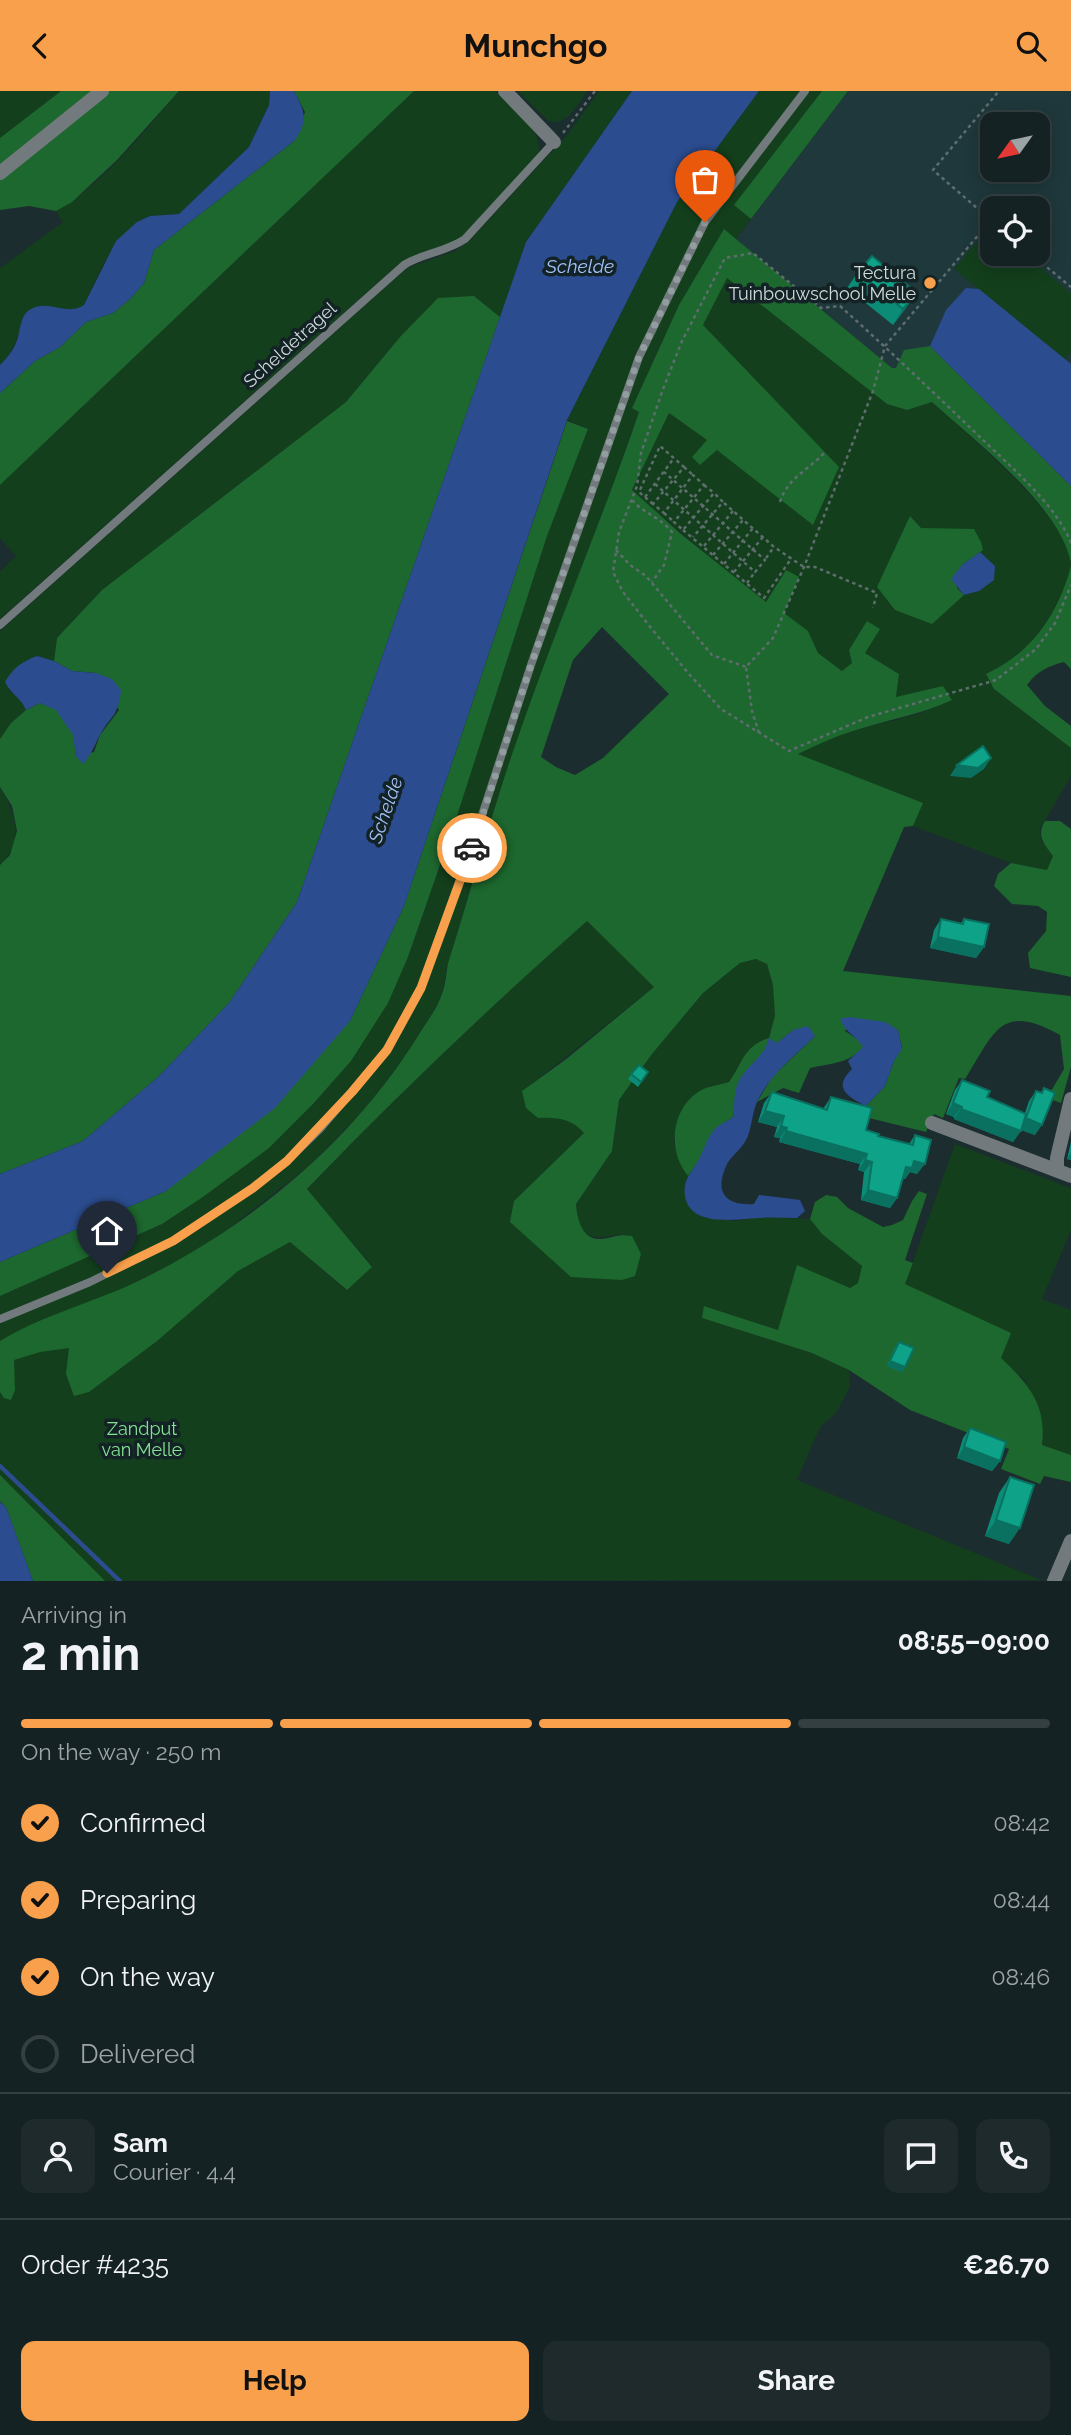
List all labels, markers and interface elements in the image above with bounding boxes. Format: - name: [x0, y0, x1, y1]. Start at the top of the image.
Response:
- icon: back: [21, 27, 59, 65]
- text: Munchgo: [464, 27, 607, 64]
- icon: search: [1012, 27, 1050, 65]
- north arrow: [980, 112, 1050, 182]
- map controls: [980, 112, 1050, 266]
- pin: [675, 150, 735, 222]
- icon: bag: [686, 161, 724, 199]
- button: locate: [980, 196, 1050, 266]
- water label: Schelde: [545, 255, 614, 277]
- place label: Tectura Tuinbouwschool Melle: [729, 262, 916, 304]
- marker: Tectura Tuinbouwschool Melle: [922, 275, 938, 291]
- street label: Scheldetragel: [239, 298, 340, 392]
- water label: Schelde: [363, 774, 407, 847]
- courier: [437, 813, 507, 883]
- icon: car: [453, 829, 491, 867]
- pin: [77, 1201, 137, 1273]
- icon: home: [88, 1212, 126, 1250]
- park label: Zandput van Melle: [102, 1418, 183, 1460]
- text: Arriving in: [21, 1601, 127, 1628]
- text: 08:55–09:00: [898, 1626, 1050, 1656]
- text: 2 min: [21, 1627, 140, 1681]
- text: On the way · 250 m: [21, 1738, 221, 1765]
- icon: check: [21, 1804, 59, 1842]
- text: Confirmed: [80, 1808, 206, 1838]
- text: 08:42: [993, 1809, 1050, 1836]
- icon: check: [21, 1881, 59, 1919]
- text: Preparing: [80, 1885, 196, 1915]
- text: 08:44: [993, 1886, 1050, 1913]
- icon: check: [21, 1958, 59, 1996]
- text: On the way: [80, 1962, 215, 1992]
- text: 08:46: [992, 1963, 1050, 1990]
- text: Delivered: [80, 2039, 195, 2069]
- button: person: [21, 2119, 95, 2193]
- button: chat: [884, 2119, 958, 2193]
- button: phone: [976, 2119, 1050, 2193]
- text: Sam: [113, 2128, 168, 2158]
- text: Courier · 4.4: [113, 2158, 236, 2185]
- text: Order #4235: [21, 2250, 169, 2280]
- text: €26.70: [963, 2250, 1050, 2280]
- button: Help: [21, 2341, 529, 2421]
- button: Share: [543, 2341, 1050, 2421]

